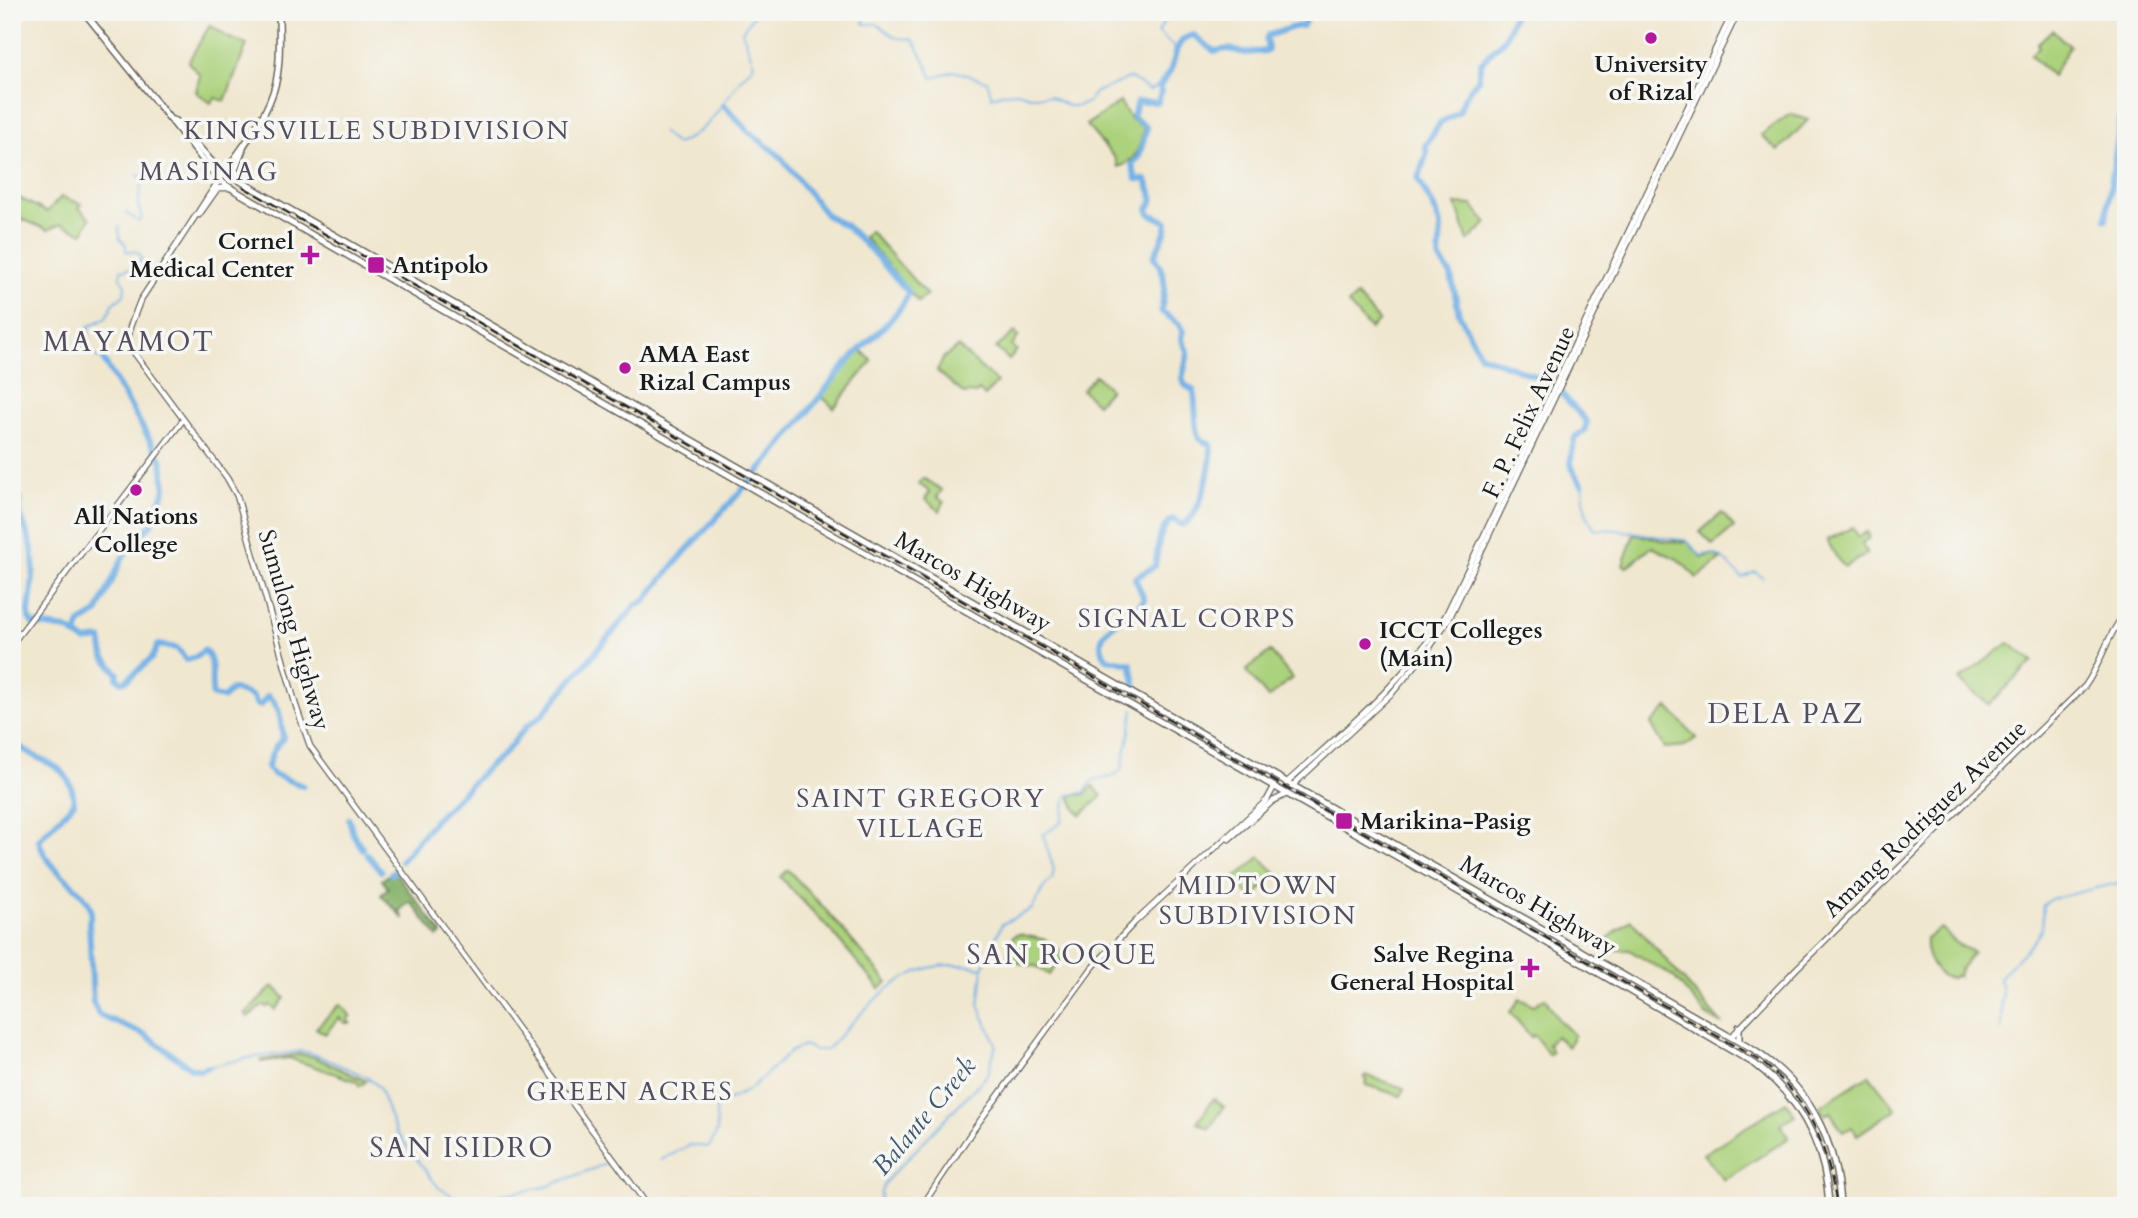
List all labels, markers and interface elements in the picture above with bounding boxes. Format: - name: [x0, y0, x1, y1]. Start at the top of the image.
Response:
- marker: University of Rizal: [1643, 30, 1659, 46]
- place label: University of Rizal: [1594, 48, 1708, 109]
- district label: KINGSVILLE SUBDIVISION: [184, 113, 570, 148]
- district label: MASINAG: [139, 154, 279, 189]
- place label: Cornel Medical Center: [130, 225, 294, 286]
- marker: Cornel Medical Center: [300, 245, 320, 265]
- place label: Antipolo: [392, 249, 488, 282]
- marker: Antipolo: [366, 255, 386, 275]
- street label: F. P. Felix Avenue: [1475, 320, 1583, 504]
- district label: MAYAMOT: [43, 323, 215, 361]
- place label: AMA East Rizal Campus: [639, 338, 791, 399]
- marker: AMA East Rizal Campus: [617, 360, 633, 376]
- marker: All Nations College: [128, 482, 144, 498]
- place label: All Nations College: [74, 500, 198, 561]
- street label: Marcos Highway: [889, 524, 1058, 640]
- street label: Sumulong Highway: [250, 526, 338, 734]
- district label: SIGNAL CORPS: [1078, 601, 1296, 636]
- place label: ICCT Colleges (Main): [1379, 614, 1543, 675]
- marker: ICCT Colleges (Main): [1357, 636, 1373, 652]
- district label: DELA PAZ: [1708, 695, 1864, 733]
- street label: Amang Rodriguez Avenue: [1816, 713, 2034, 925]
- district label: SAINT GREGORY VILLAGE: [796, 781, 1046, 846]
- place label: Marikina-Pasig: [1360, 805, 1531, 838]
- marker: Marikina-Pasig: [1334, 811, 1354, 831]
- street label: Marcos Highway: [1454, 848, 1623, 964]
- district label: MIDTOWN SUBDIVISION: [1159, 868, 1357, 933]
- district label: SAN ROQUE: [966, 936, 1158, 974]
- place label: Salve Regina General Hospital: [1330, 938, 1514, 999]
- marker: Salve Regina General Hospital: [1520, 958, 1540, 978]
- water label: Balante Creek: [864, 1049, 984, 1183]
- district label: GREEN ACRES: [526, 1074, 734, 1109]
- district label: SAN ISIDRO: [370, 1129, 554, 1167]

